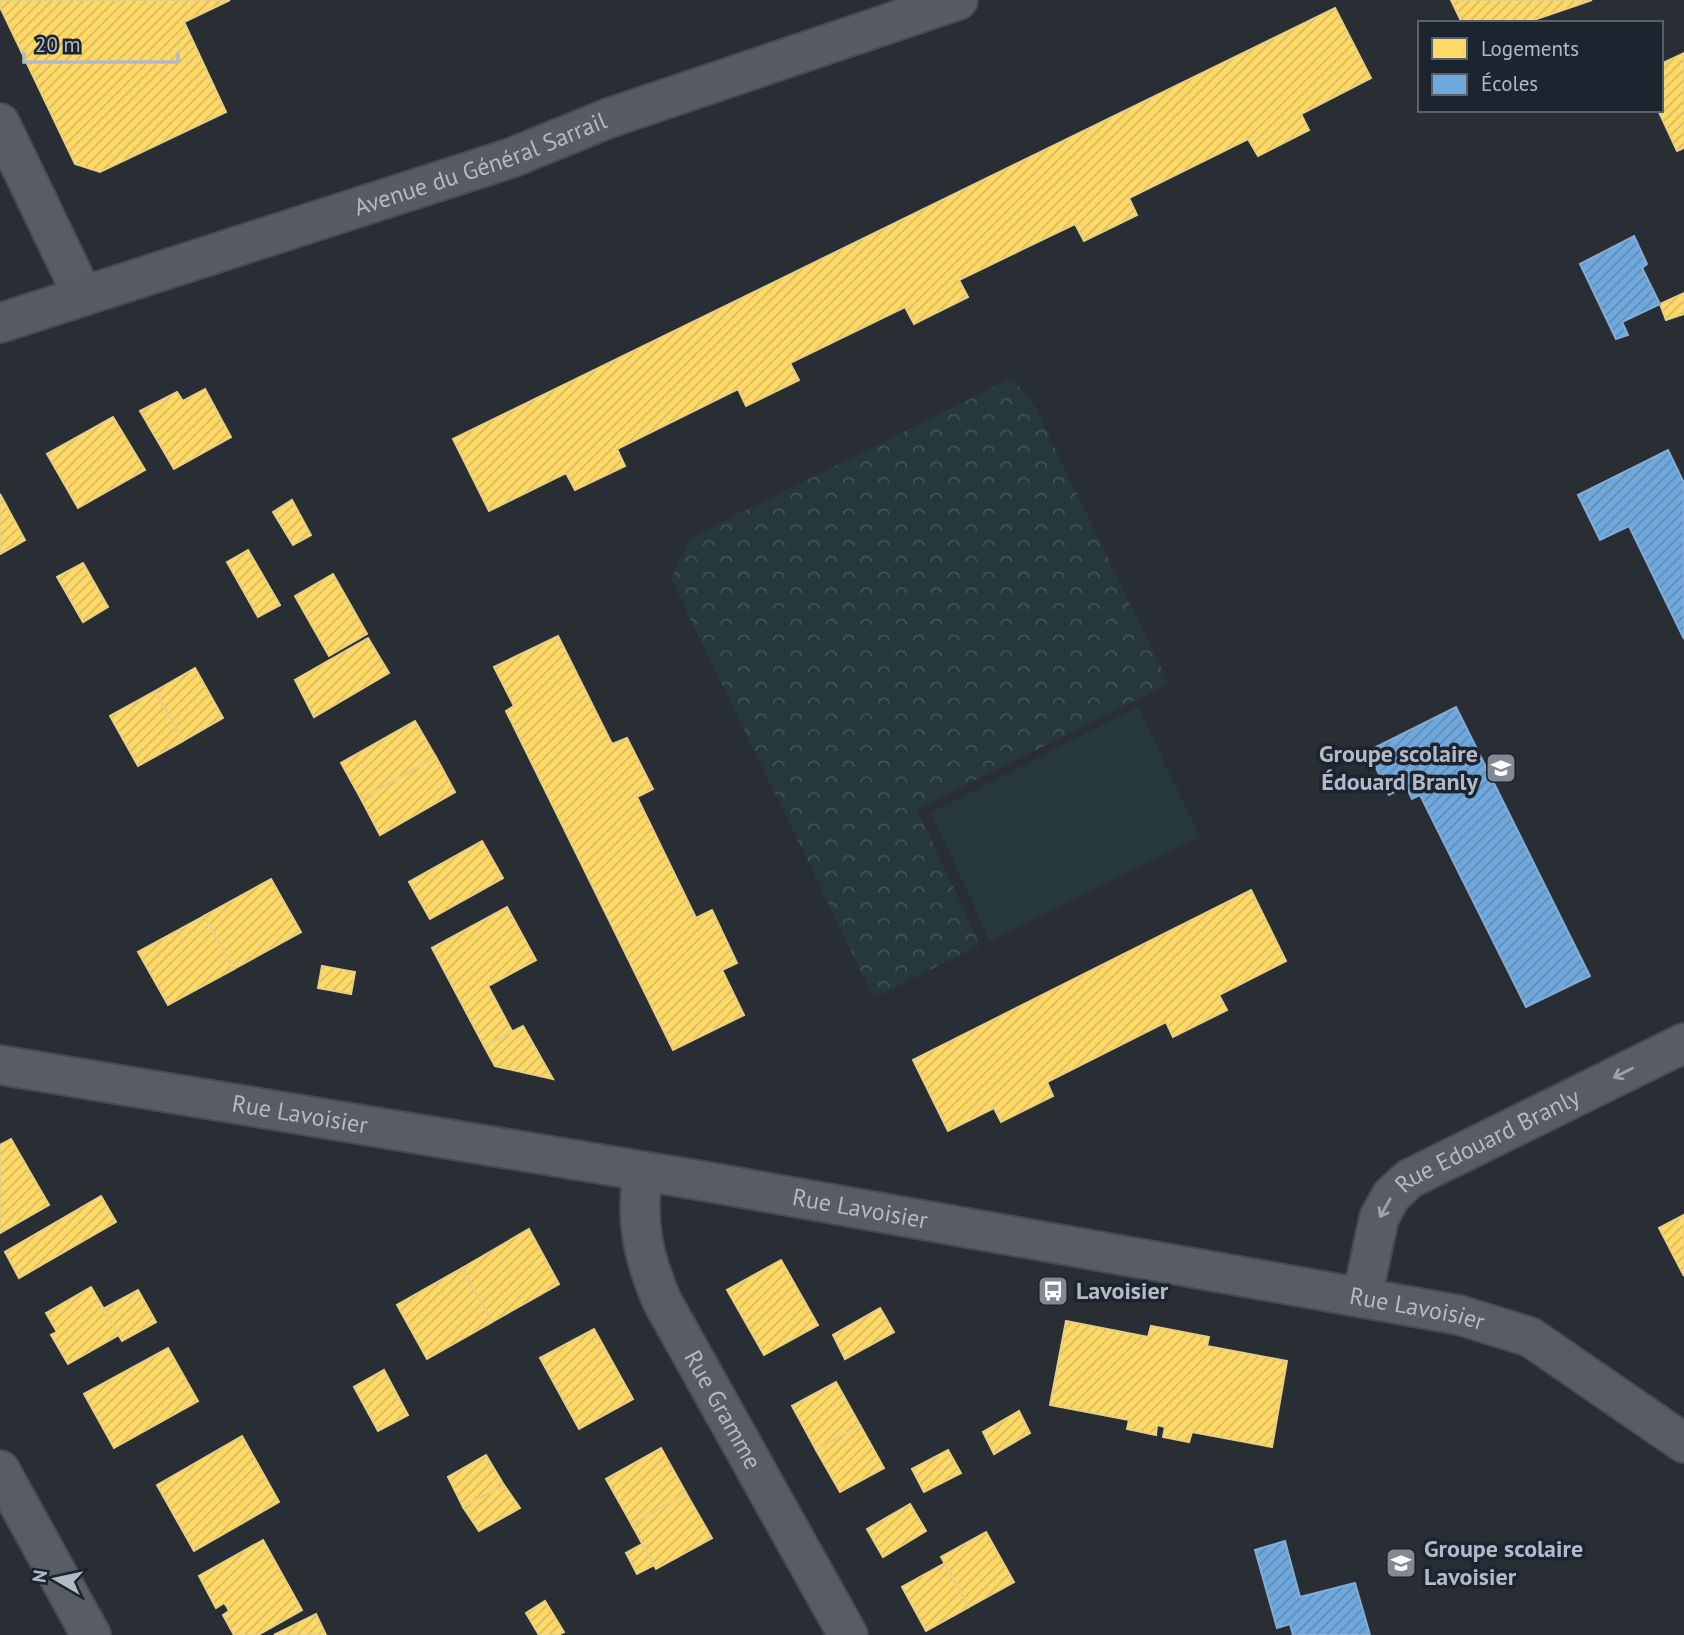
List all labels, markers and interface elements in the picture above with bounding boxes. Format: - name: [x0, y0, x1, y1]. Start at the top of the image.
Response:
- scale bar: [24, 21, 178, 65]
- legend: [1418, 21, 1663, 112]
- text: 20 m: [35, 31, 81, 58]
- text: Logements: [1481, 35, 1579, 62]
- text: Écoles: [1481, 70, 1538, 97]
- street label: Avenue du Général Sarrail: [350, 105, 611, 223]
- place label: Groupe scolaire Édouard Branly: [1319, 738, 1479, 797]
- school or university icon: Groupe scolaire Édouard Branly: [1484, 751, 1518, 785]
- one-way arrow: [1613, 1067, 1634, 1081]
- street label: Rue Edouard Branly: [1388, 1081, 1585, 1199]
- street label: Rue Lavoisier: [230, 1088, 370, 1140]
- street label: Rue Lavoisier: [790, 1181, 930, 1236]
- one-way arrow: [1378, 1197, 1392, 1217]
- bus stop icon: Lavoisier: [1036, 1274, 1070, 1308]
- place label: Lavoisier: [1076, 1275, 1169, 1306]
- street label: Rue Lavoisier: [1347, 1280, 1489, 1337]
- street label: Rue Gramme: [677, 1345, 769, 1475]
- place label: Groupe scolaire Lavoisier: [1424, 1533, 1583, 1592]
- north arrow: [21, 1544, 91, 1614]
- school or university icon: Groupe scolaire Lavoisier: [1384, 1546, 1418, 1580]
- text: N: [26, 1568, 52, 1584]

